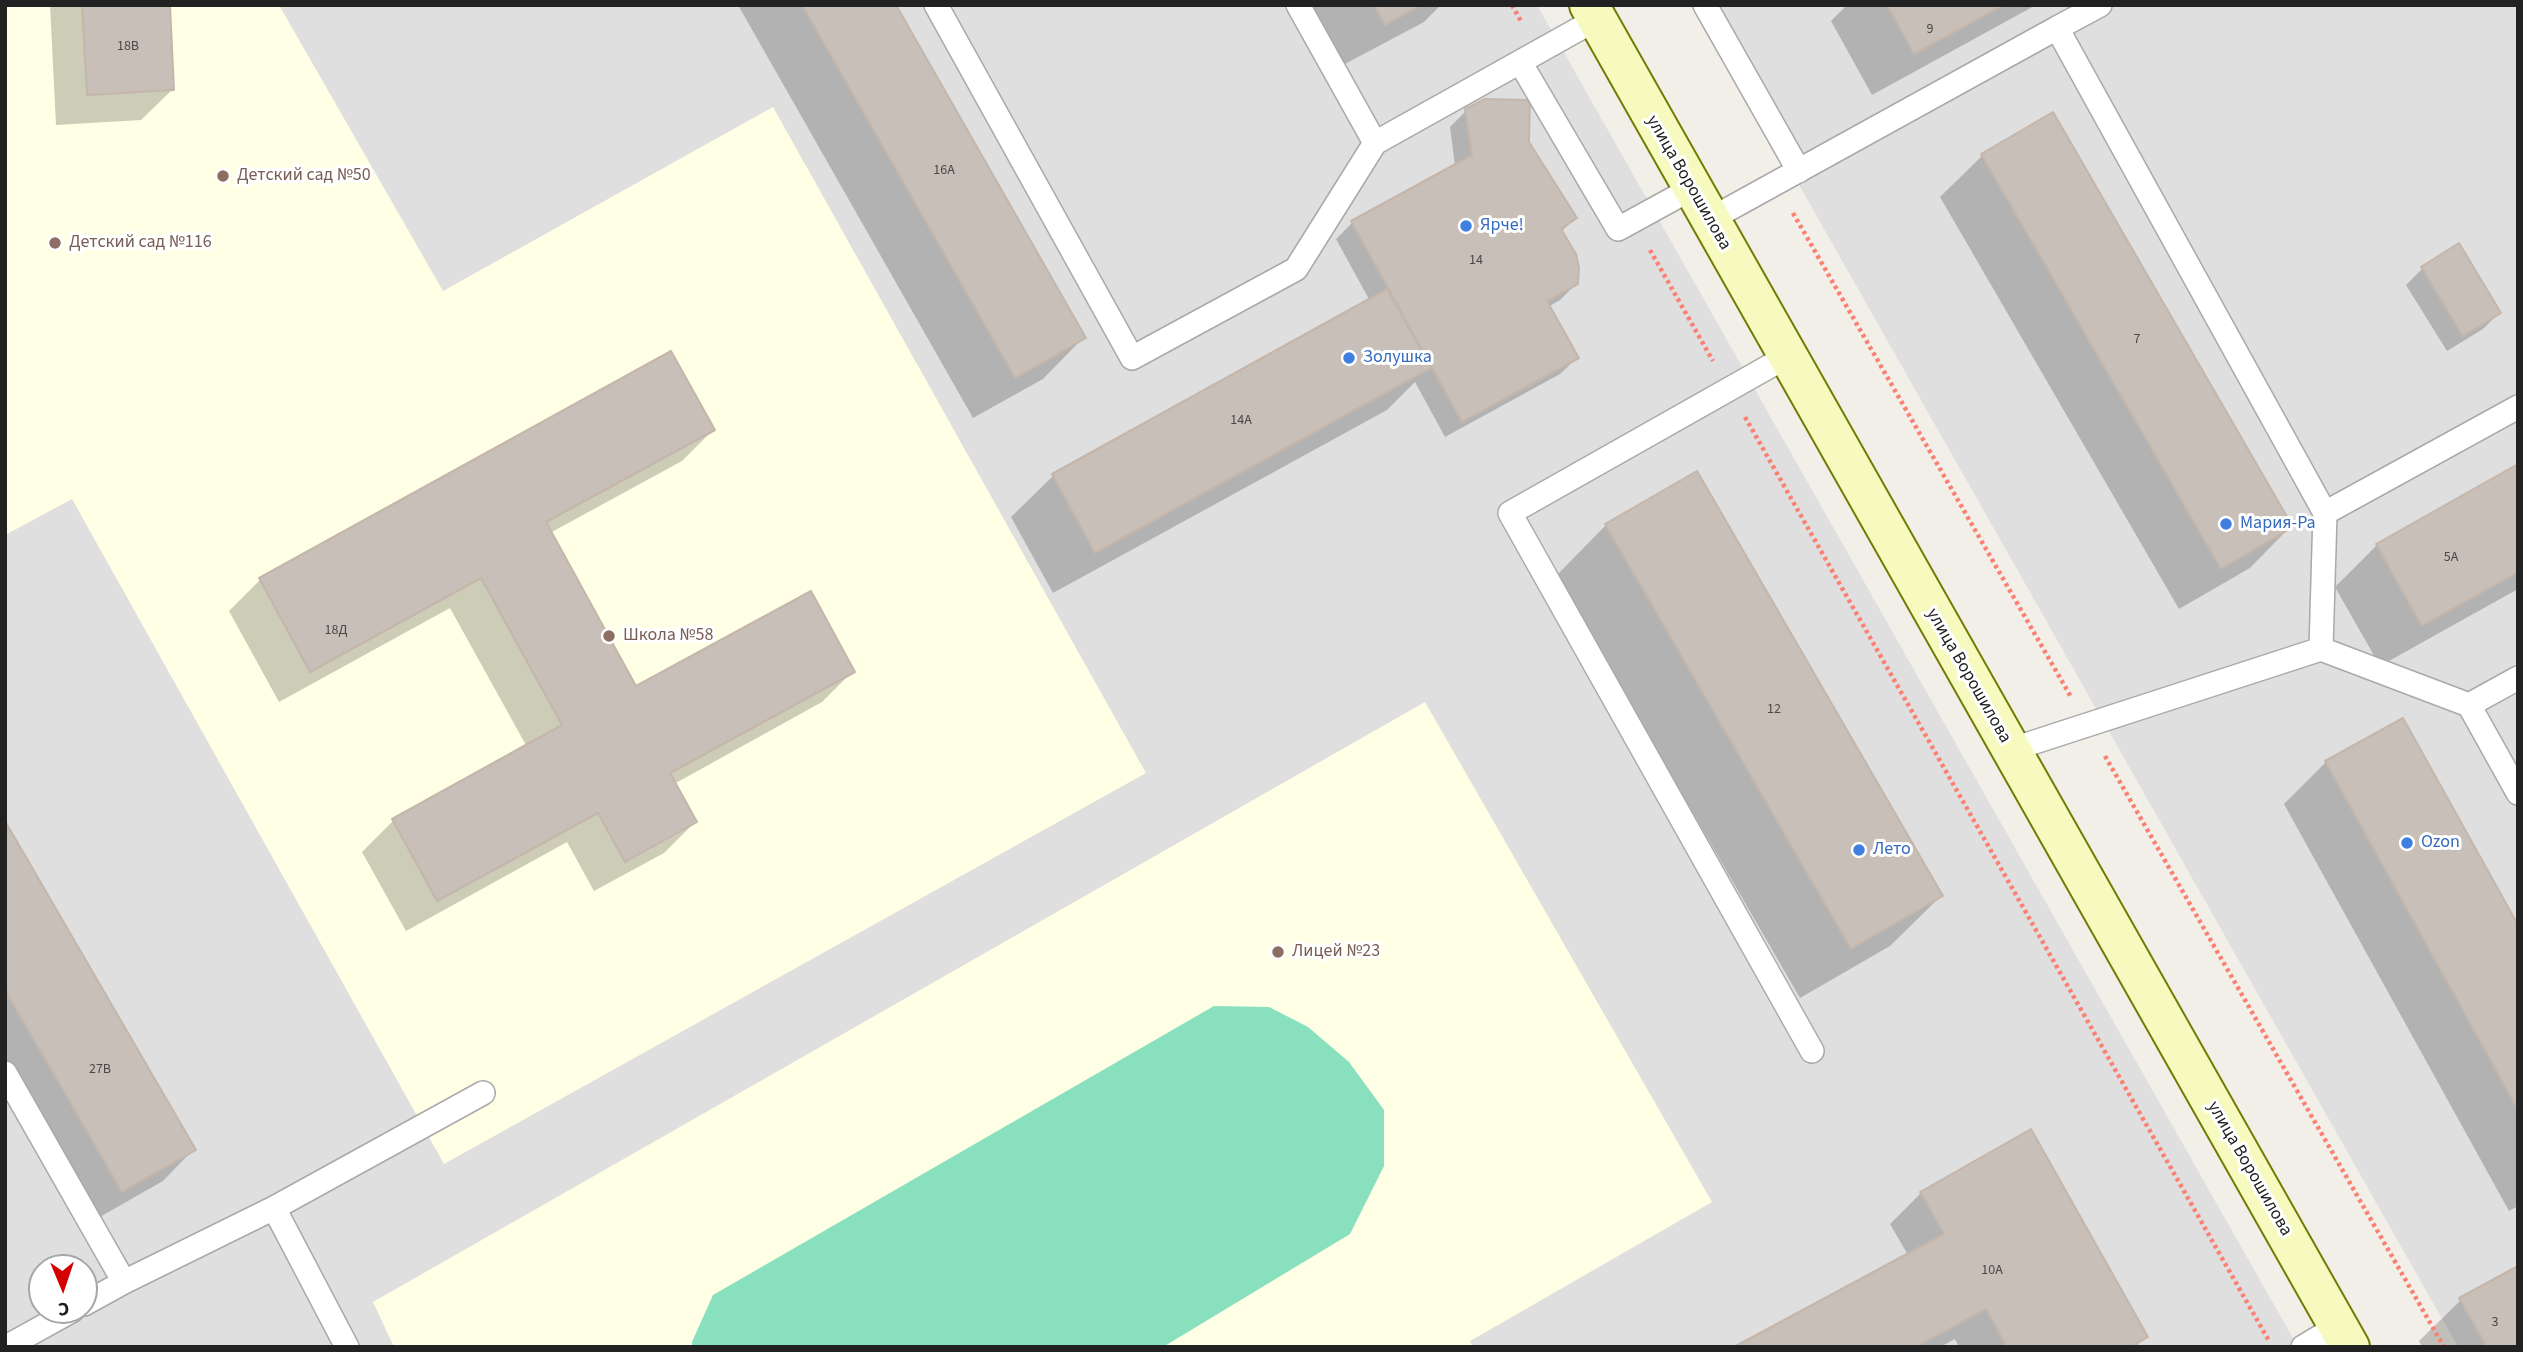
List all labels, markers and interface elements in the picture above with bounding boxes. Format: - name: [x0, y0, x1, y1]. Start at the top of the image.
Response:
- house number: 9: [1927, 22, 1933, 38]
- house number: 18В: [117, 39, 139, 55]
- street label: улица Ворошилова: [1641, 112, 1735, 254]
- house number: 16А: [933, 163, 955, 179]
- place label: Детский сад №50: [237, 165, 371, 187]
- marker: Детский сад №50: [215, 168, 231, 184]
- place label: Ярче!: [1480, 215, 1524, 237]
- marker: Ярче!: [1458, 218, 1474, 234]
- place label: Детский сад №116: [69, 232, 212, 254]
- marker: Детский сад №116: [47, 235, 63, 251]
- house number: 14: [1469, 253, 1483, 269]
- house number: 7: [2134, 332, 2140, 348]
- place label: Золушка: [1363, 347, 1432, 369]
- marker: Золушка: [1341, 350, 1357, 366]
- house number: 14А: [1230, 413, 1252, 429]
- place label: Мария-Ра: [2240, 513, 2316, 535]
- marker: Мария-Ра: [2218, 516, 2234, 532]
- house number: 5А: [2444, 550, 2458, 566]
- street label: улица Ворошилова: [1921, 605, 2015, 747]
- house number: 18Д: [325, 623, 347, 639]
- place label: Школа №58: [623, 625, 713, 647]
- marker: Школа №58: [601, 628, 617, 644]
- house number: 12: [1767, 702, 1781, 718]
- place label: Ozon: [2421, 832, 2460, 854]
- marker: Ozon: [2399, 835, 2415, 851]
- place label: Лето: [1873, 839, 1911, 861]
- marker: Лето: [1851, 842, 1867, 858]
- place label: Лицей №23: [1292, 941, 1380, 963]
- marker: Лицей №23: [1270, 944, 1286, 960]
- house number: 27В: [89, 1062, 111, 1078]
- street label: улица Ворошилова: [2202, 1098, 2296, 1240]
- north arrow: [28, 1254, 98, 1324]
- house number: 10А: [1981, 1263, 2003, 1279]
- text: С: [58, 1295, 70, 1322]
- house number: 3: [2492, 1315, 2498, 1331]

